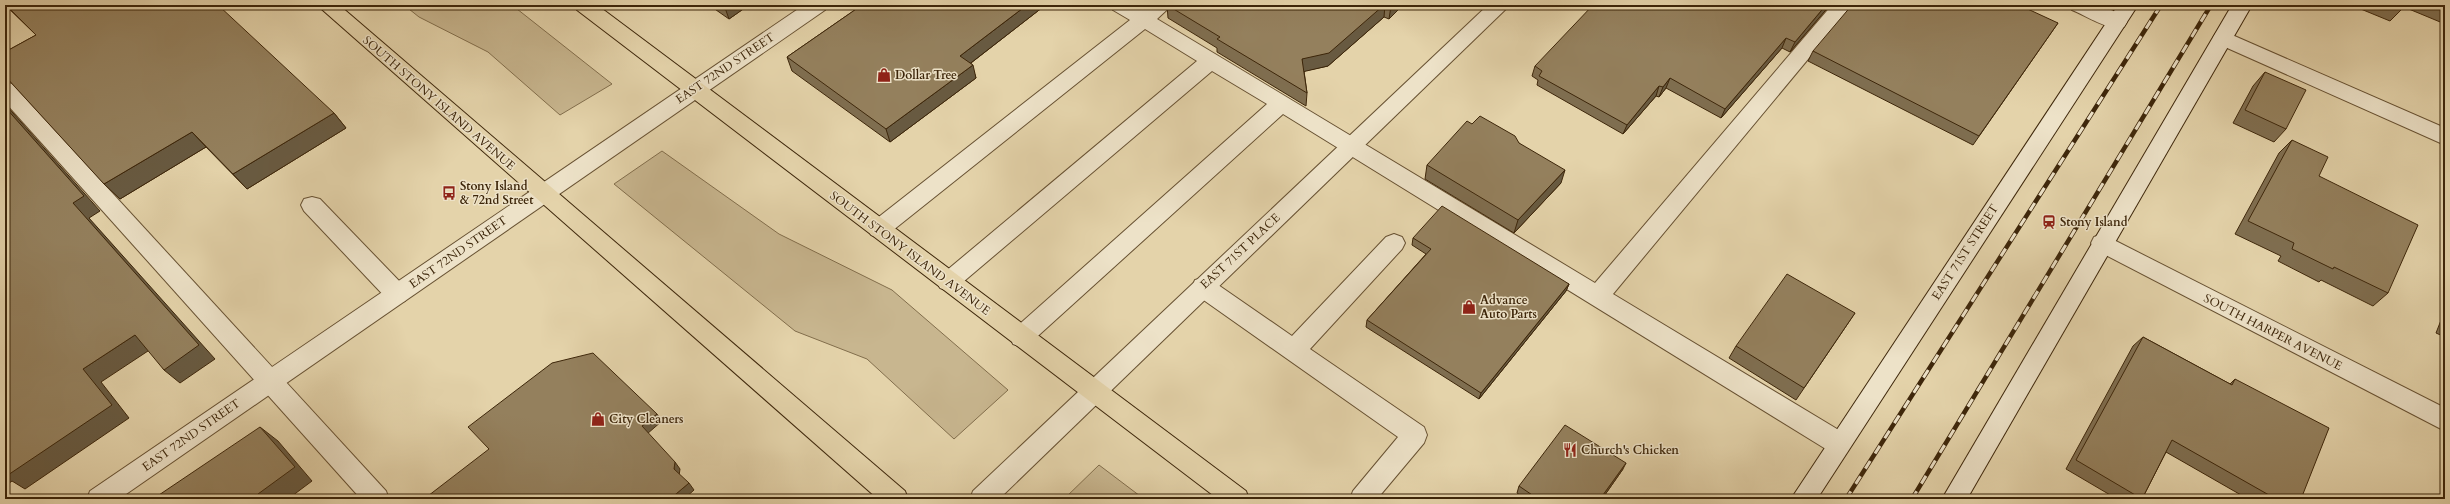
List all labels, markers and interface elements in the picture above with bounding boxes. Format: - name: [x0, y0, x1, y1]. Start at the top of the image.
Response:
- street label: EAST 72ND STREET: [672, 29, 778, 107]
- street label: SOUTH STONY ISLAND AVENUE: [359, 32, 519, 174]
- shop icon: Dollar Tree: [876, 67, 892, 83]
- place label: Dollar Tree: [895, 67, 957, 83]
- place label: Stony Island & 72nd Street: [460, 178, 534, 208]
- bus stop icon: Stony Island & 72nd Street: [441, 185, 457, 201]
- street label: SOUTH STONY ISLAND AVENUE: [826, 187, 994, 319]
- street label: EAST 71ST STREET: [1928, 201, 2002, 303]
- street label: EAST 71ST PLACE: [1197, 210, 1283, 292]
- street label: EAST 72ND STREET: [406, 212, 510, 292]
- station icon: Stony Island: [2041, 214, 2057, 230]
- place label: Stony Island: [2060, 214, 2128, 230]
- street label: SOUTH HARPER AVENUE: [2201, 290, 2345, 374]
- place label: Advance Auto Parts: [1480, 292, 1537, 322]
- shop icon: Advance Auto Parts: [1461, 299, 1477, 315]
- street label: EAST 72ND STREET: [139, 395, 243, 475]
- shop icon: City Cleaners: [590, 411, 606, 427]
- place label: City Cleaners: [609, 411, 684, 427]
- restaurant icon: Church's Chicken: [1562, 442, 1578, 458]
- place label: Church's Chicken: [1581, 442, 1679, 458]

